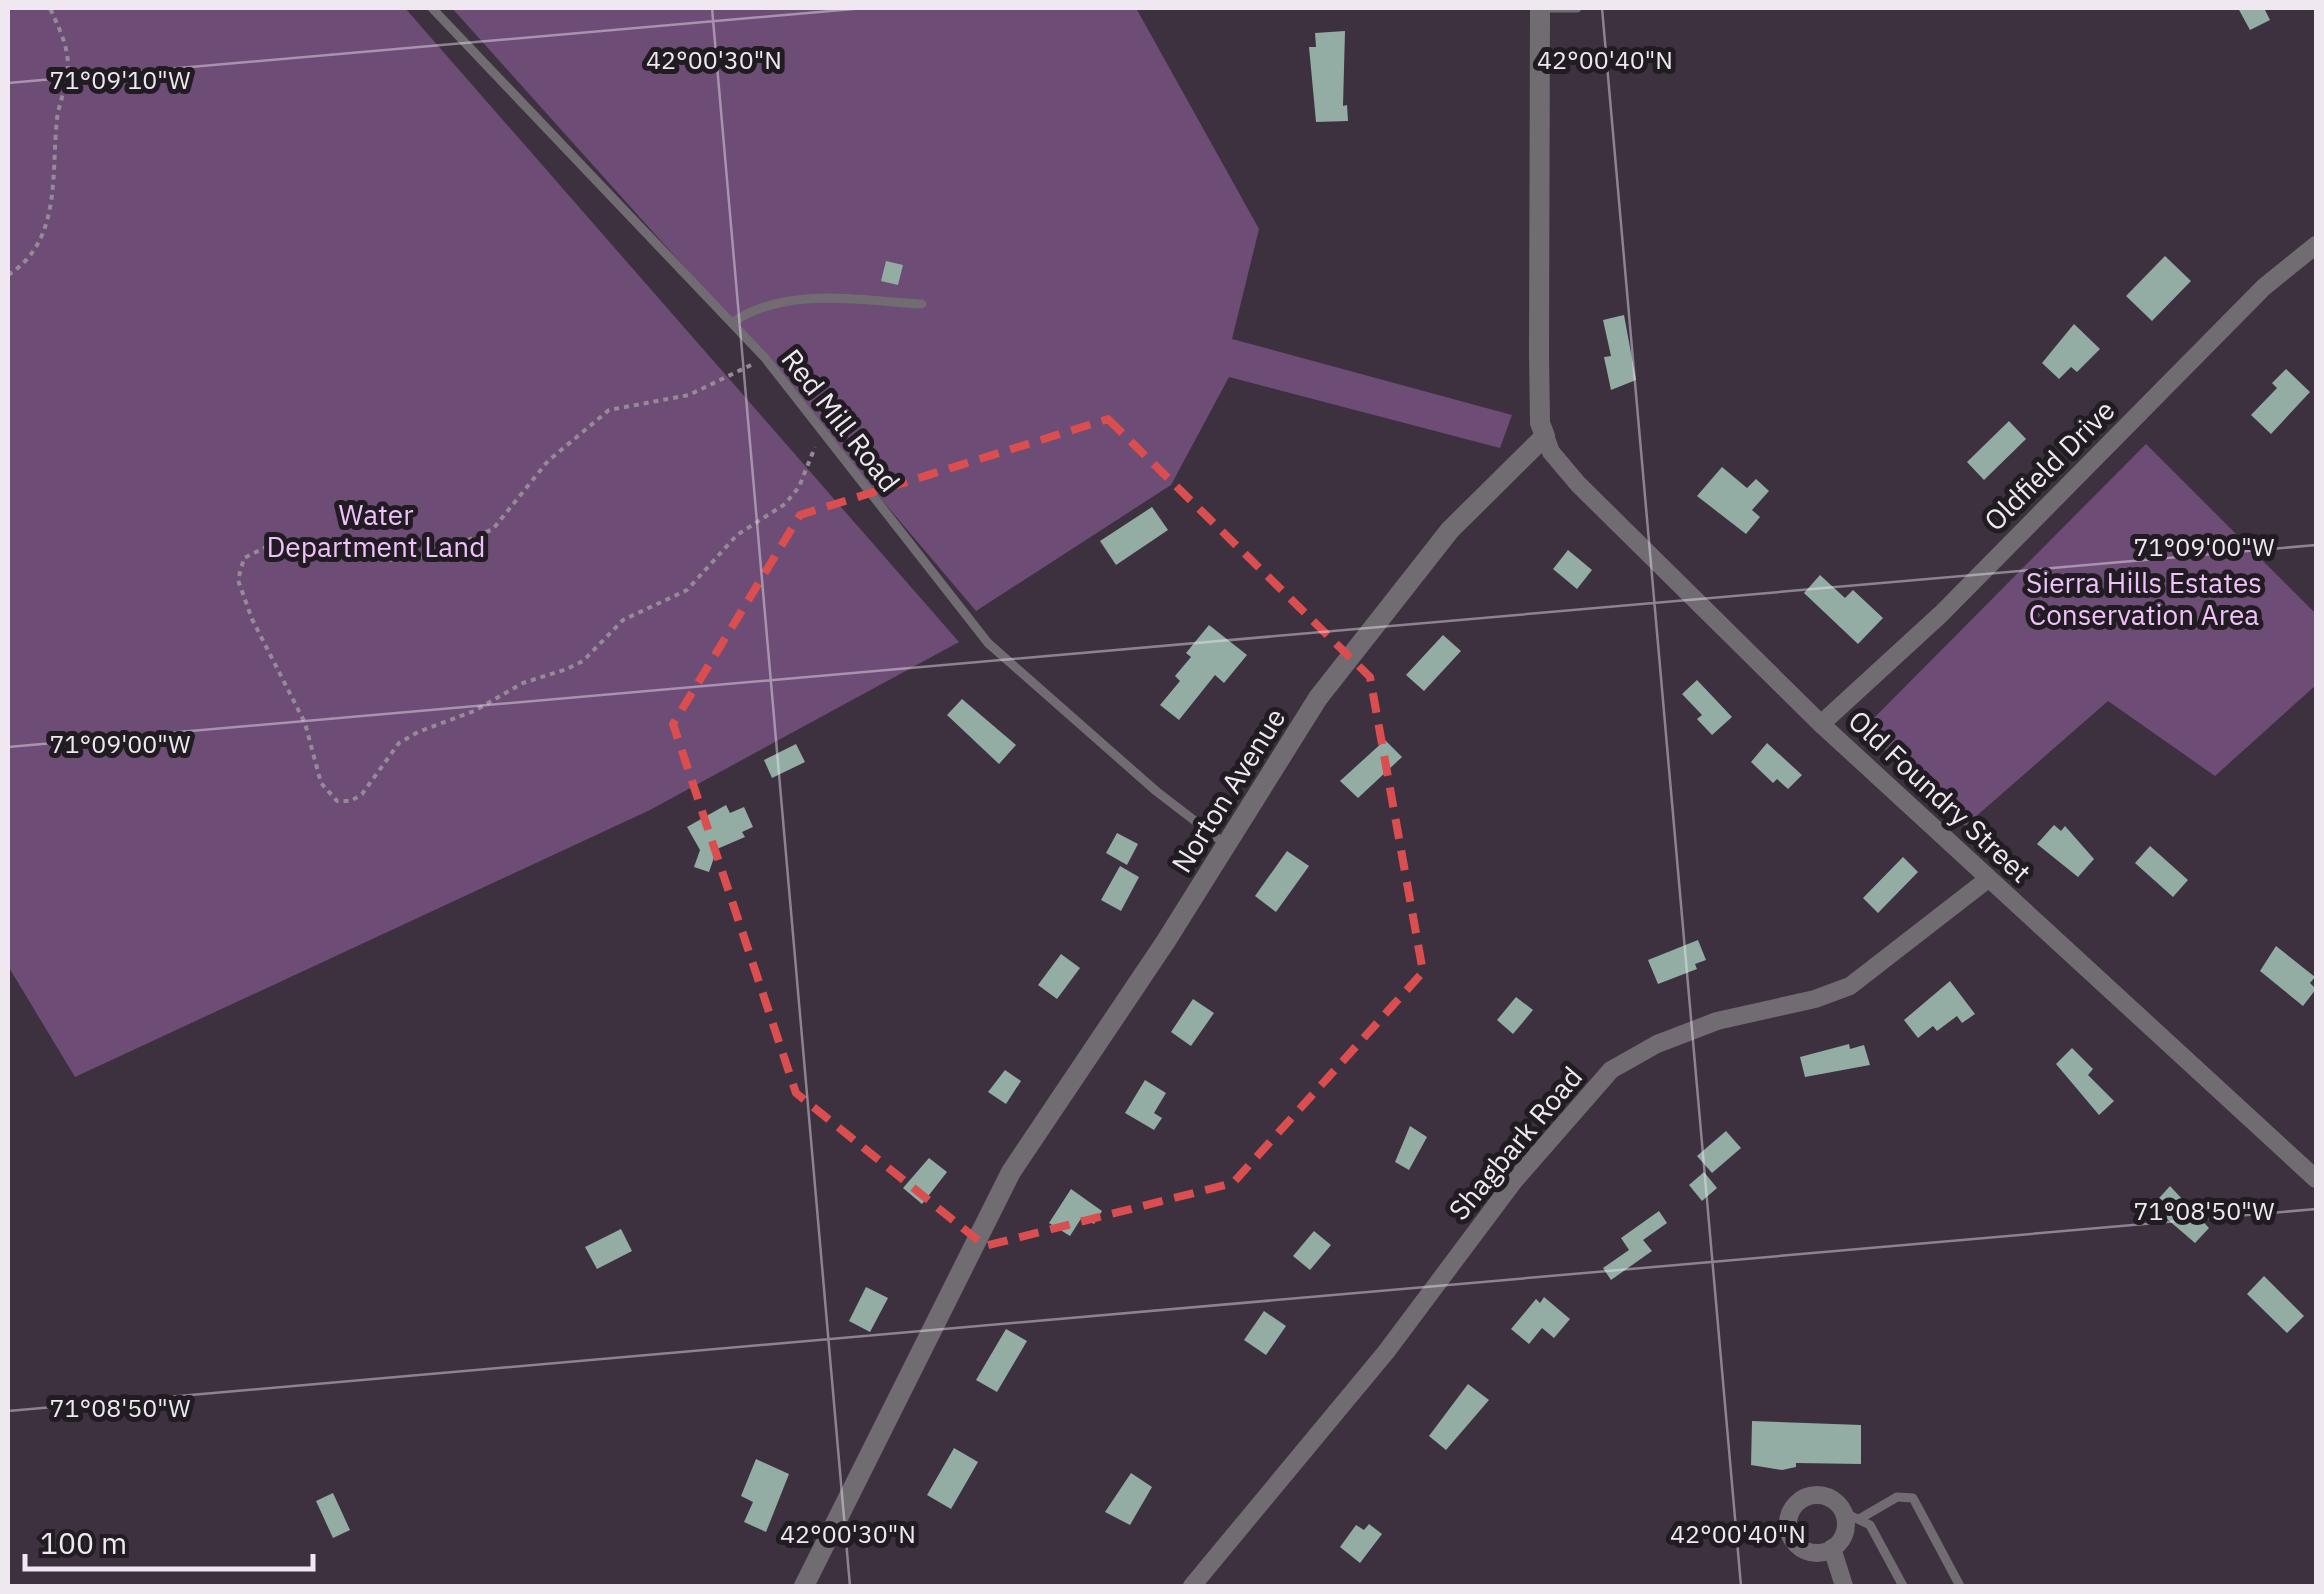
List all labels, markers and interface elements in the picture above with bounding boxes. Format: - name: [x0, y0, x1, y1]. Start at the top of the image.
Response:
- text: 42°00'30"N: [646, 43, 782, 76]
- text: 42°00'40"N: [1537, 43, 1673, 76]
- text: 71°09'10"W: [50, 63, 190, 96]
- street label: Red Mill Road: [774, 341, 908, 499]
- street label: Oldfield Drive: [1976, 392, 2122, 538]
- park label: Water Department Land: [267, 496, 485, 565]
- text: 71°09'00"W: [2134, 530, 2274, 563]
- park label: Sierra Hills Estates Conservation Area: [2026, 564, 2262, 633]
- street label: Norton Avenue: [1163, 701, 1293, 879]
- street label: Old Foundry Street: [1841, 702, 2039, 890]
- text: 71°09'00"W: [50, 727, 190, 760]
- street label: Shagbark Road: [1440, 1059, 1590, 1227]
- text: 71°08'50"W: [2134, 1194, 2274, 1227]
- text: 71°08'50"W: [50, 1391, 190, 1424]
- scale bar: [25, 1509, 312, 1571]
- text: 42°00'30"N: [780, 1517, 916, 1550]
- text: 42°00'40"N: [1670, 1517, 1806, 1550]
- text: 100 m: [40, 1523, 127, 1562]

